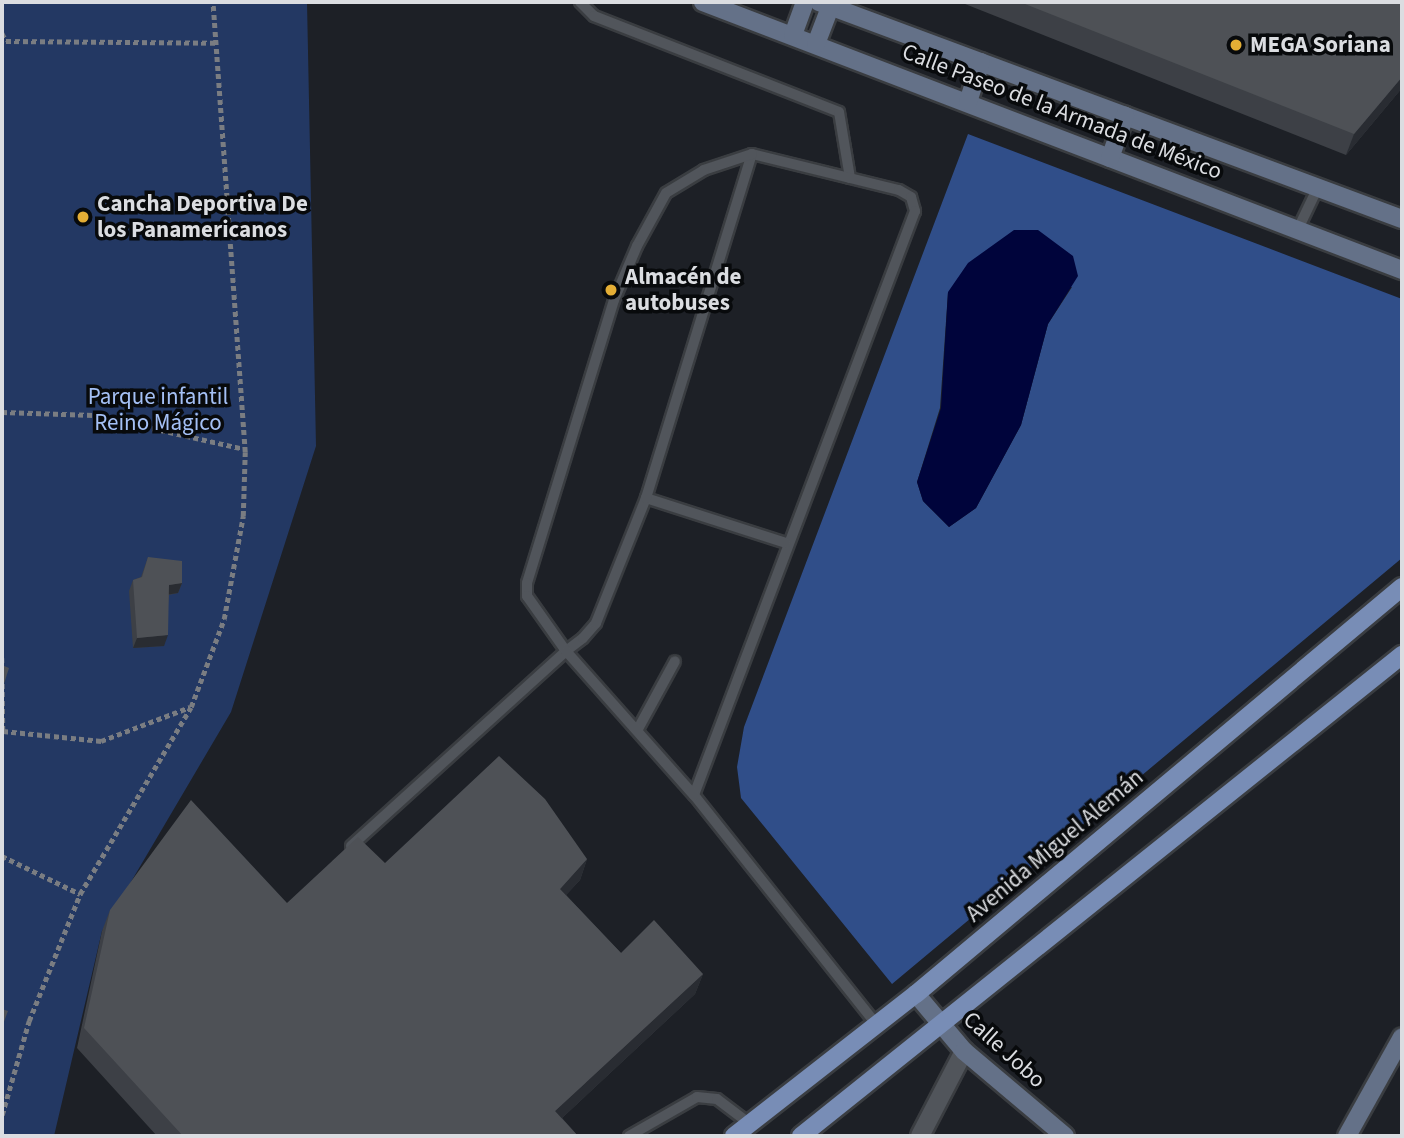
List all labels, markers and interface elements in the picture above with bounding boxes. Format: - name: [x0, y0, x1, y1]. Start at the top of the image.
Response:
- place label: MEGA Soriana: [1250, 31, 1391, 59]
- marker: MEGA Soriana: [1228, 37, 1244, 53]
- street label: Calle Paseo de la Armada de México: [898, 38, 1226, 186]
- place label: Cancha Deportiva De los Panamericanos: [97, 190, 308, 244]
- marker: Cancha Deportiva De los Panamericanos: [75, 209, 91, 225]
- place label: Almacén de autobuses: [625, 263, 741, 317]
- marker: Almacén de autobuses: [603, 282, 619, 298]
- park label: Parque infantil Reino Mágico: [88, 383, 228, 437]
- street label: Avenida Miguel Alemán: [961, 764, 1149, 928]
- street label: Calle Jobo: [957, 1006, 1051, 1094]

